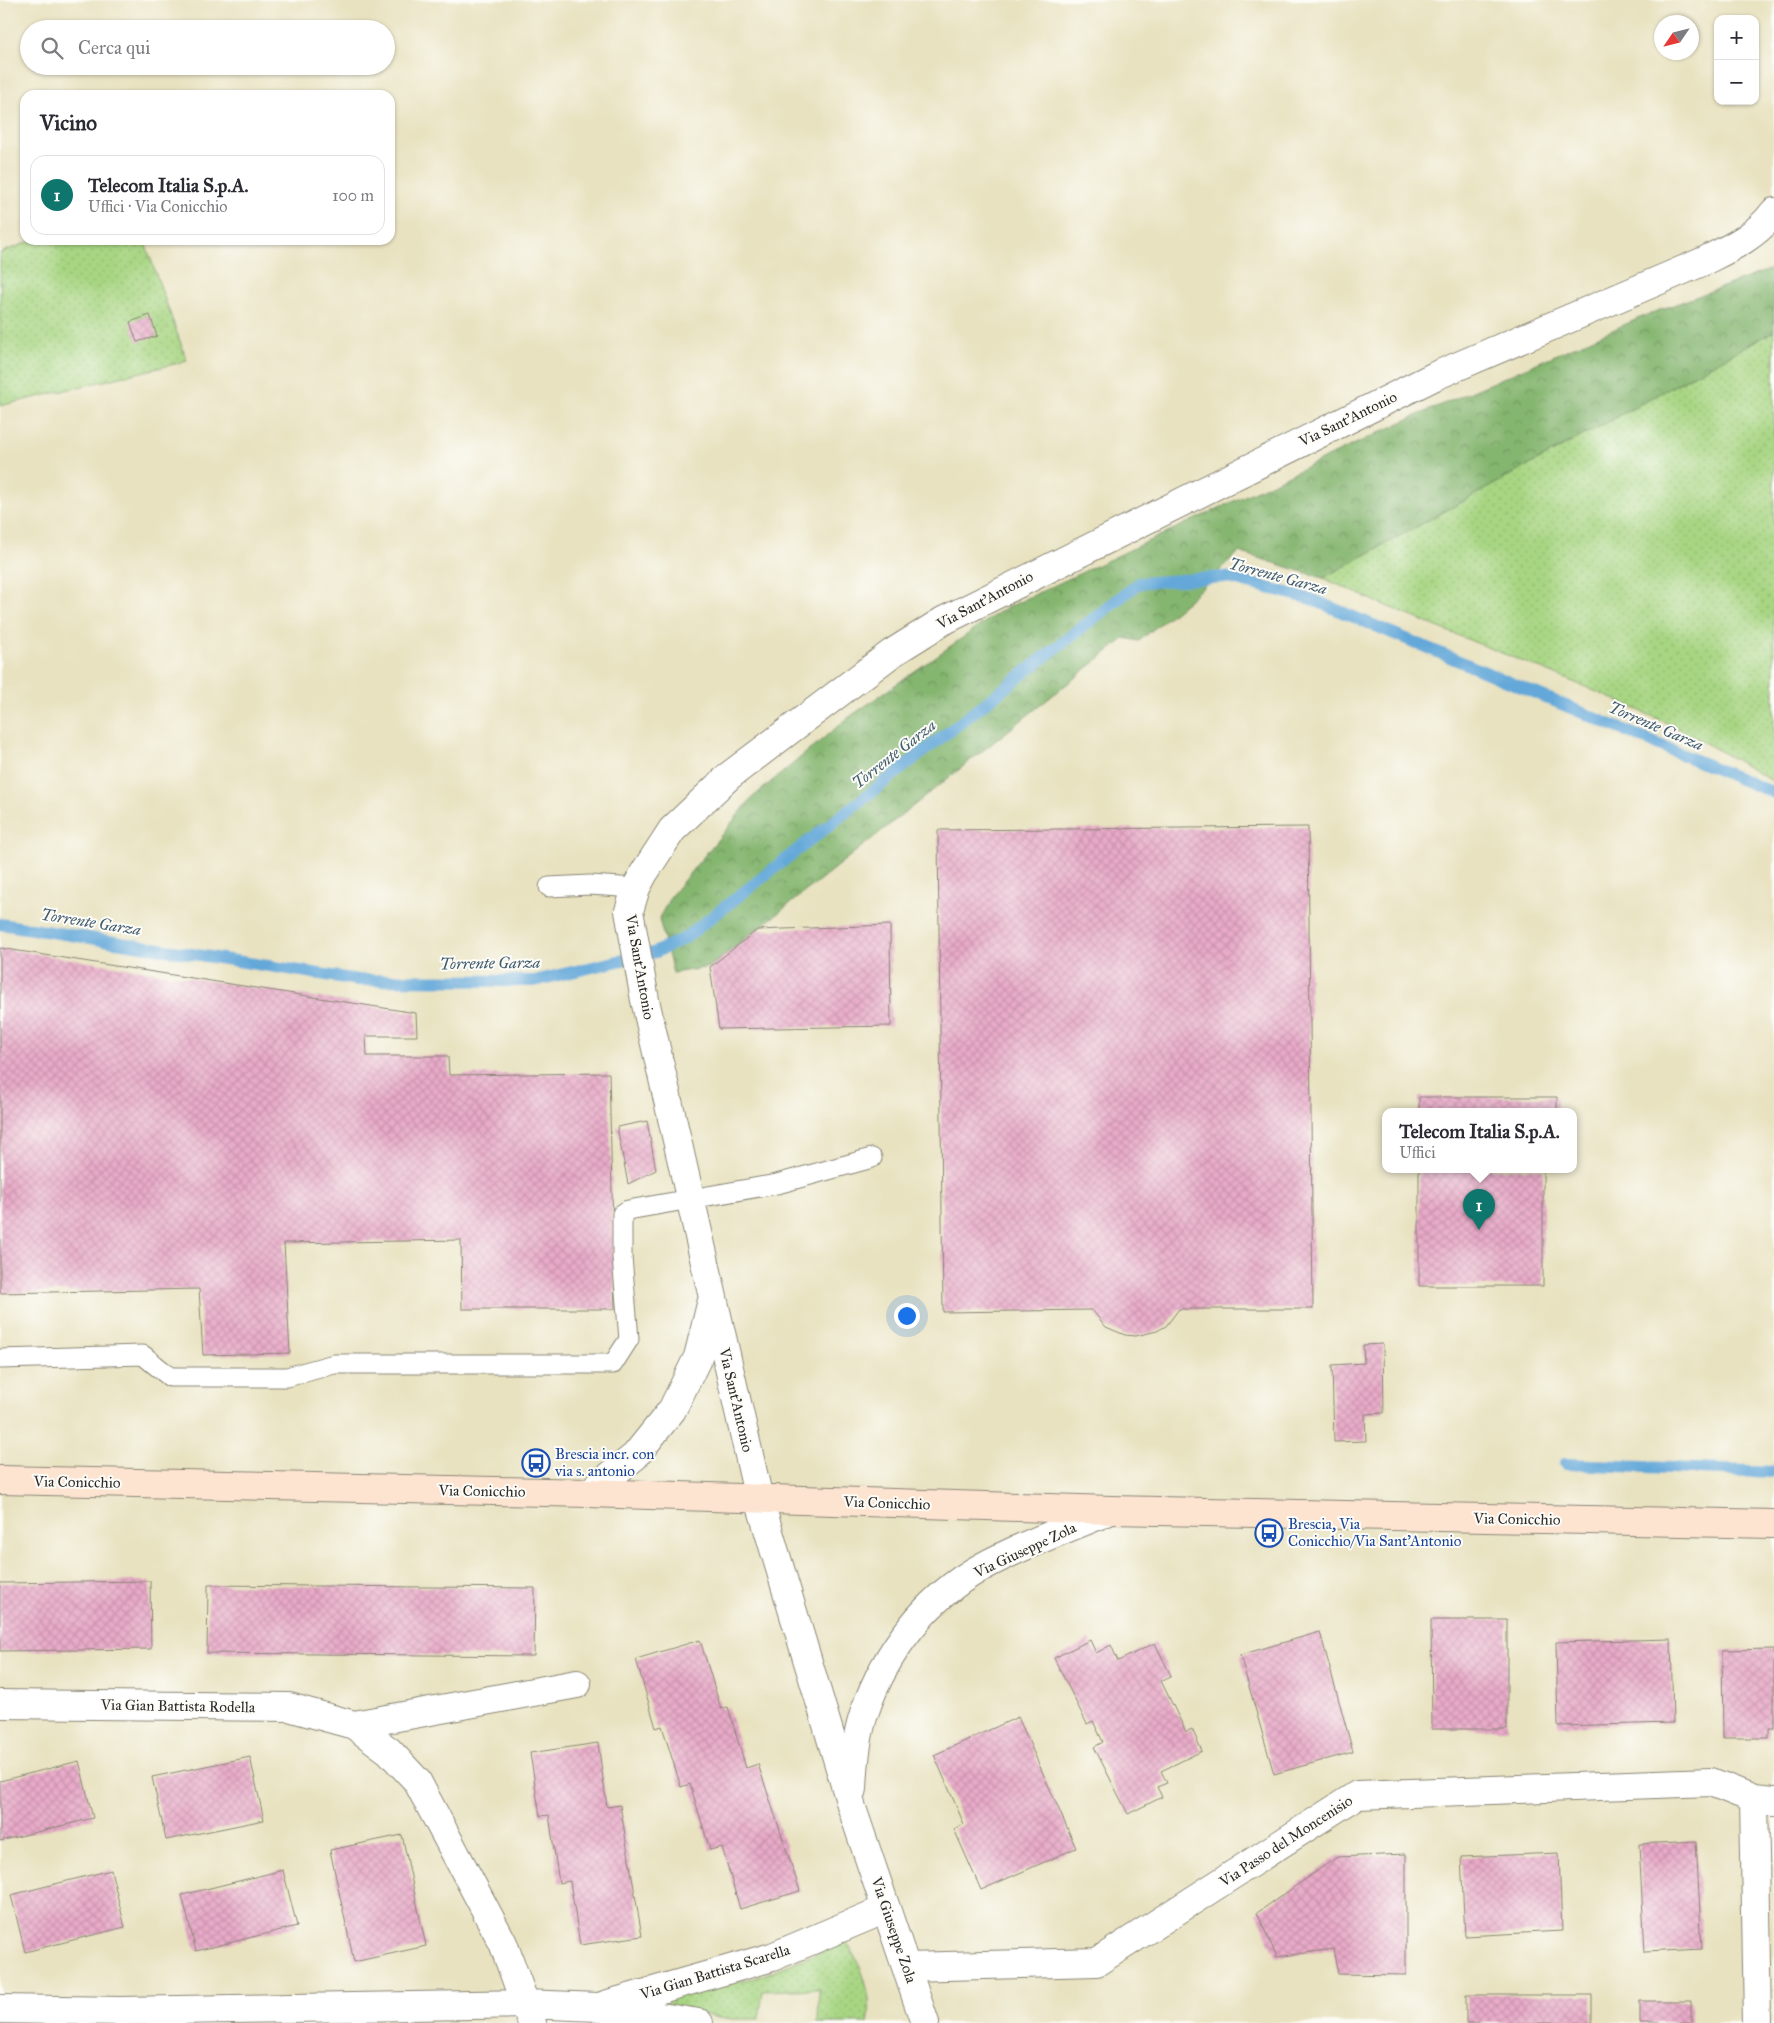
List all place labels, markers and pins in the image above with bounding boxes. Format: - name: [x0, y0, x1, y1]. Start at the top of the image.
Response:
- pin: 1: [1463, 1189, 1495, 1230]
- place label: Brescia incr. con via s. antonio: [554, 1445, 654, 1480]
- bus stop icon: Brescia incr. con via s. antonio: [521, 1448, 551, 1478]
- place label: Brescia, Via Conicchio/Via Sant'Antonio: [1288, 1515, 1462, 1550]
- bus stop icon: Brescia, Via Conicchio/Via Sant'Antonio: [1254, 1518, 1284, 1548]

